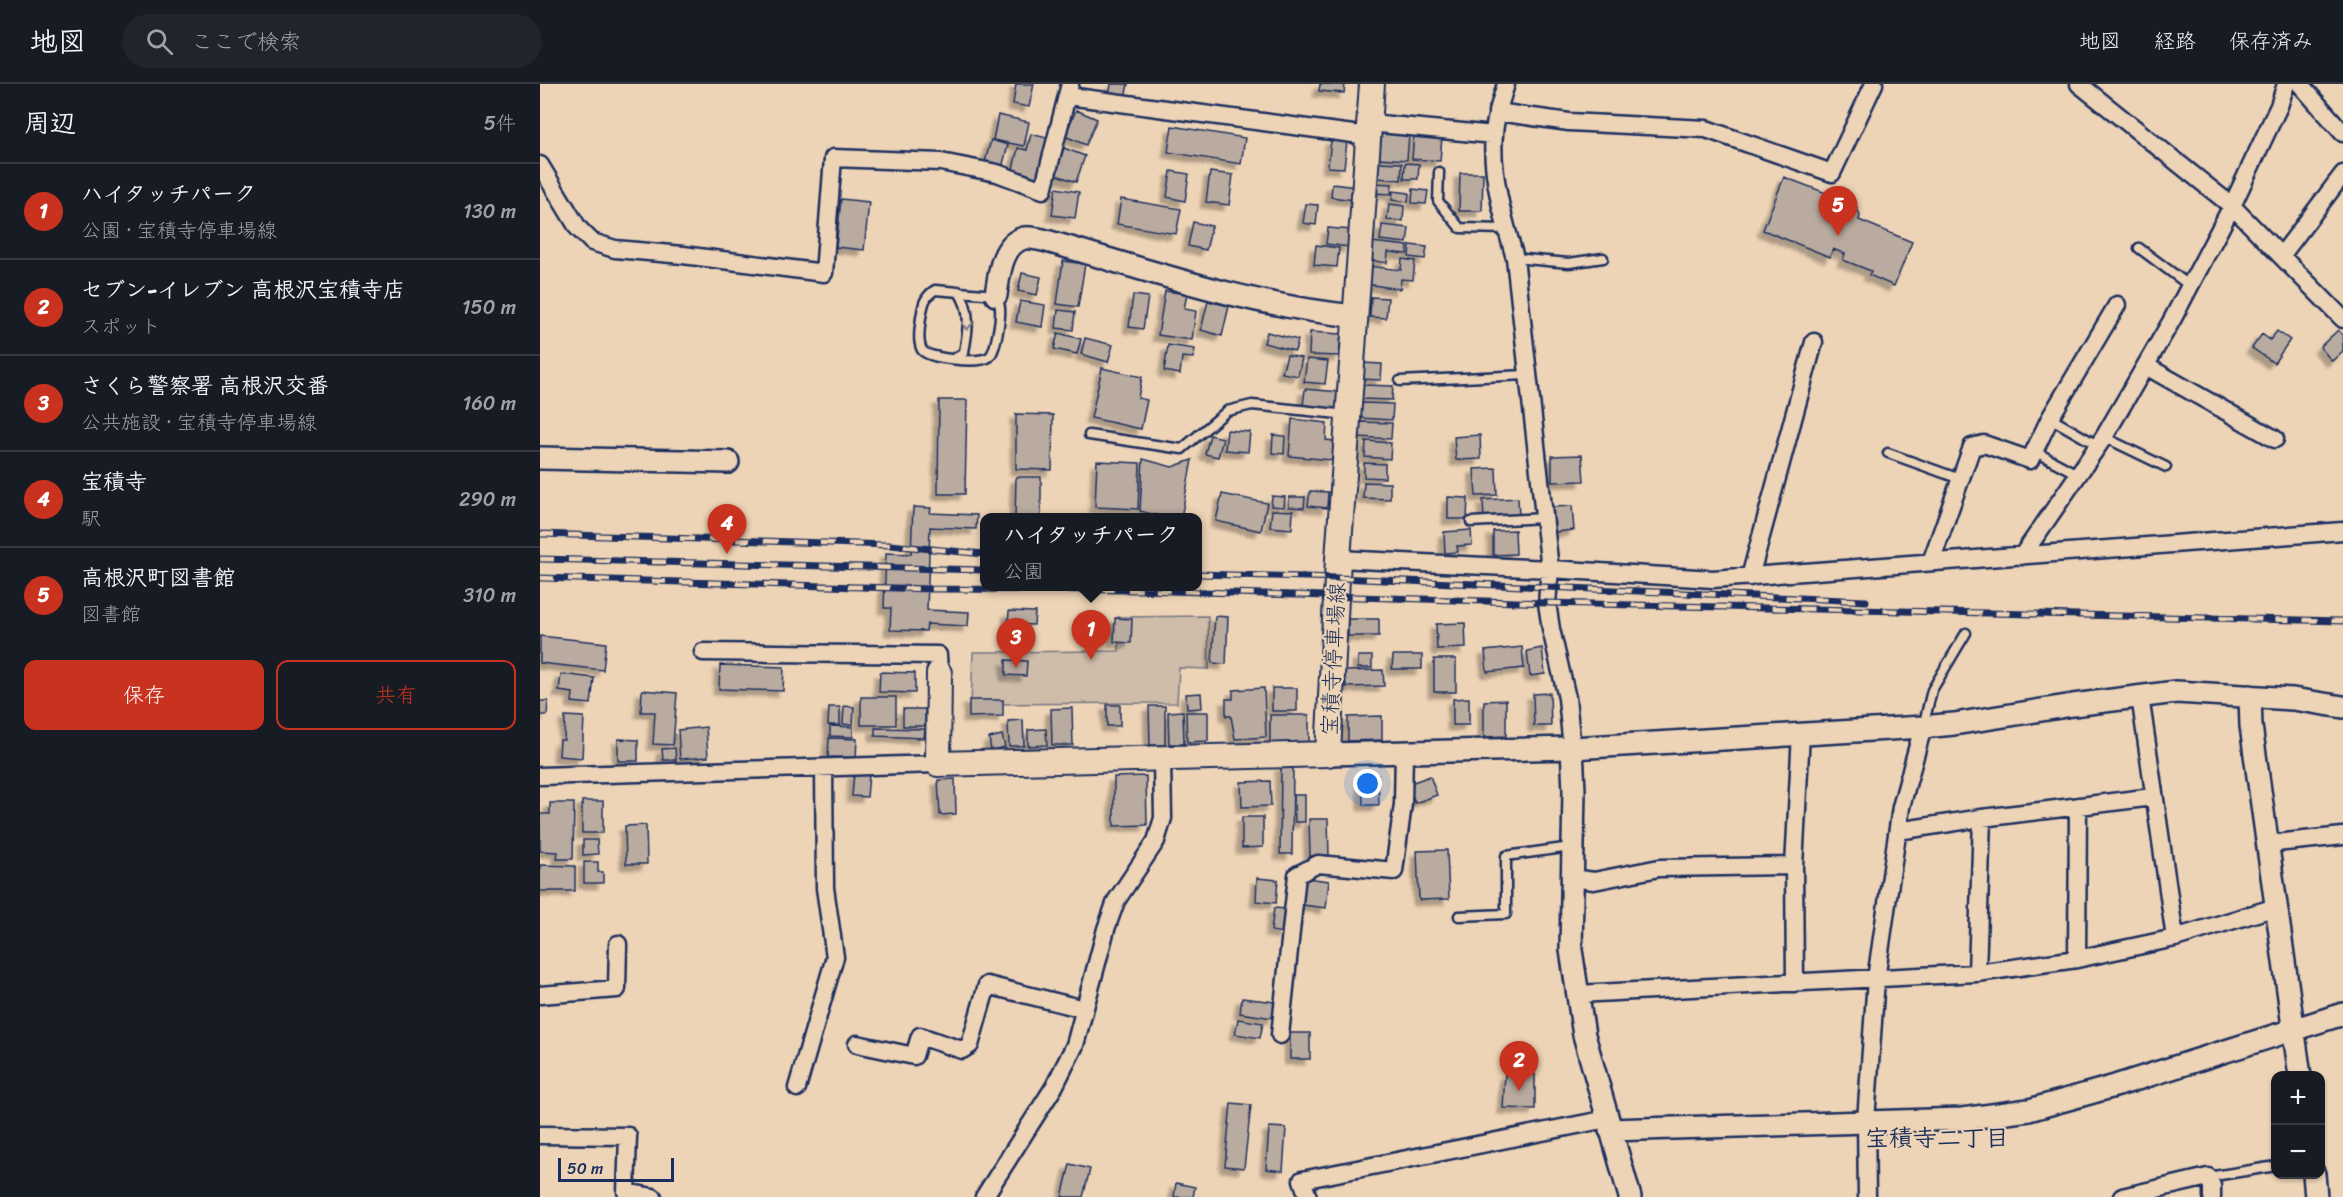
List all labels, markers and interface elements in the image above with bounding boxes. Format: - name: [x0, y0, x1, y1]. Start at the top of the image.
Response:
- search box: [122, 14, 542, 68]
- text: 地図: [30, 17, 86, 66]
- text: ここで検索: [191, 22, 301, 61]
- text: 地図: [2079, 22, 2121, 60]
- text: 経路: [2154, 22, 2196, 60]
- text: 保存済み: [2229, 22, 2313, 60]
- icon: search: [143, 25, 176, 58]
- text: 周辺: [24, 100, 76, 146]
- text: 5件: [484, 106, 516, 141]
- text: ハイタッチパーク: [81, 174, 256, 213]
- pin: 5: [1818, 186, 1858, 236]
- text: 1: [39, 194, 48, 229]
- text: 130 m: [463, 194, 516, 229]
- text: 公園 · 宝積寺停車場線: [81, 213, 277, 248]
- text: セブン-イレブン 高根沢宝積寺店: [81, 270, 405, 309]
- text: 2: [38, 290, 49, 325]
- text: 150 m: [462, 290, 516, 325]
- text: スポット: [81, 309, 161, 344]
- one-way arrow: [961, 322, 974, 331]
- text: さくら警察署 高根沢交番: [81, 366, 329, 405]
- text: 3: [38, 386, 49, 421]
- text: 160 m: [463, 386, 516, 421]
- text: 公共施設 · 宝積寺停車場線: [81, 405, 317, 440]
- text: 宝積寺: [81, 462, 147, 501]
- text: 4: [37, 482, 50, 517]
- text: 290 m: [459, 482, 516, 517]
- text: 駅: [81, 501, 101, 536]
- pin: 4: [708, 504, 747, 554]
- popup: [980, 513, 1202, 591]
- text: ハイタッチパーク: [1003, 515, 1179, 554]
- text: 公園: [1003, 554, 1043, 589]
- text: 高根沢町図書館: [81, 558, 235, 597]
- text: 5: [37, 578, 50, 613]
- text: 310 m: [463, 578, 516, 613]
- street label: 宝積寺停車場線: [1309, 581, 1357, 737]
- text: 図書館: [81, 597, 141, 632]
- pin: 1: [1072, 610, 1110, 660]
- pin: 3: [996, 618, 1036, 668]
- button: 保存: [24, 660, 264, 730]
- button: 共有: [276, 660, 516, 730]
- your location: [1353, 769, 1382, 798]
- pin: 2: [1500, 1042, 1538, 1091]
- map controls: [2271, 1071, 2325, 1179]
- button: +: [2271, 1071, 2325, 1125]
- district label: 宝積寺二丁目: [1865, 1117, 2009, 1159]
- button: −: [2271, 1125, 2325, 1179]
- text: 50 m: [567, 1154, 603, 1183]
- scale bar: [558, 1155, 674, 1182]

